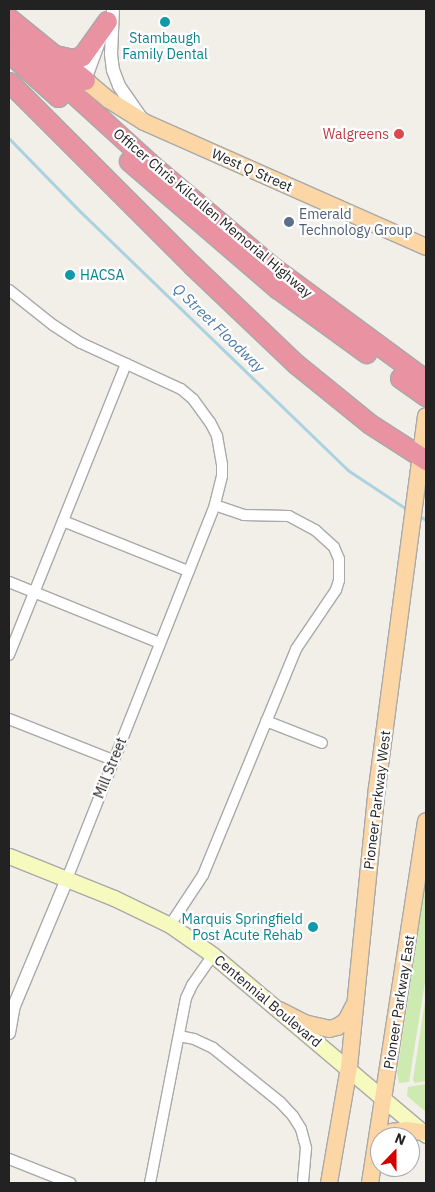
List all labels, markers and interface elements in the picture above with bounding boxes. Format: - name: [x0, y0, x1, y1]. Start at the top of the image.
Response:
- marker: Stambaugh Family Dental: [159, 16, 171, 28]
- place label: Stambaugh Family Dental: [122, 30, 208, 62]
- street label: Officer Chris Kilcullen Memorial Highway: [110, 125, 316, 301]
- place label: Walgreens: [323, 126, 389, 142]
- marker: Walgreens: [393, 128, 405, 140]
- street label: West Q Street: [209, 145, 295, 195]
- place label: Emerald Technology Group: [299, 206, 413, 238]
- marker: Emerald Technology Group: [283, 216, 295, 228]
- place label: HACSA: [80, 267, 124, 283]
- marker: HACSA: [64, 269, 76, 281]
- water label: Q Street Floodway: [169, 280, 269, 376]
- street label: Pioneer Parkway West: [360, 730, 394, 870]
- street label: Mill Street: [90, 735, 130, 801]
- place label: Marquis Springfield Post Acute Rehab: [182, 911, 303, 944]
- marker: Marquis Springfield Post Acute Rehab: [307, 921, 319, 933]
- street label: Pioneer Parkway East: [380, 934, 418, 1070]
- street label: Centennial Boulevard: [211, 951, 325, 1051]
- north arrow: [370, 1127, 420, 1177]
- text: N: [392, 1129, 408, 1149]

